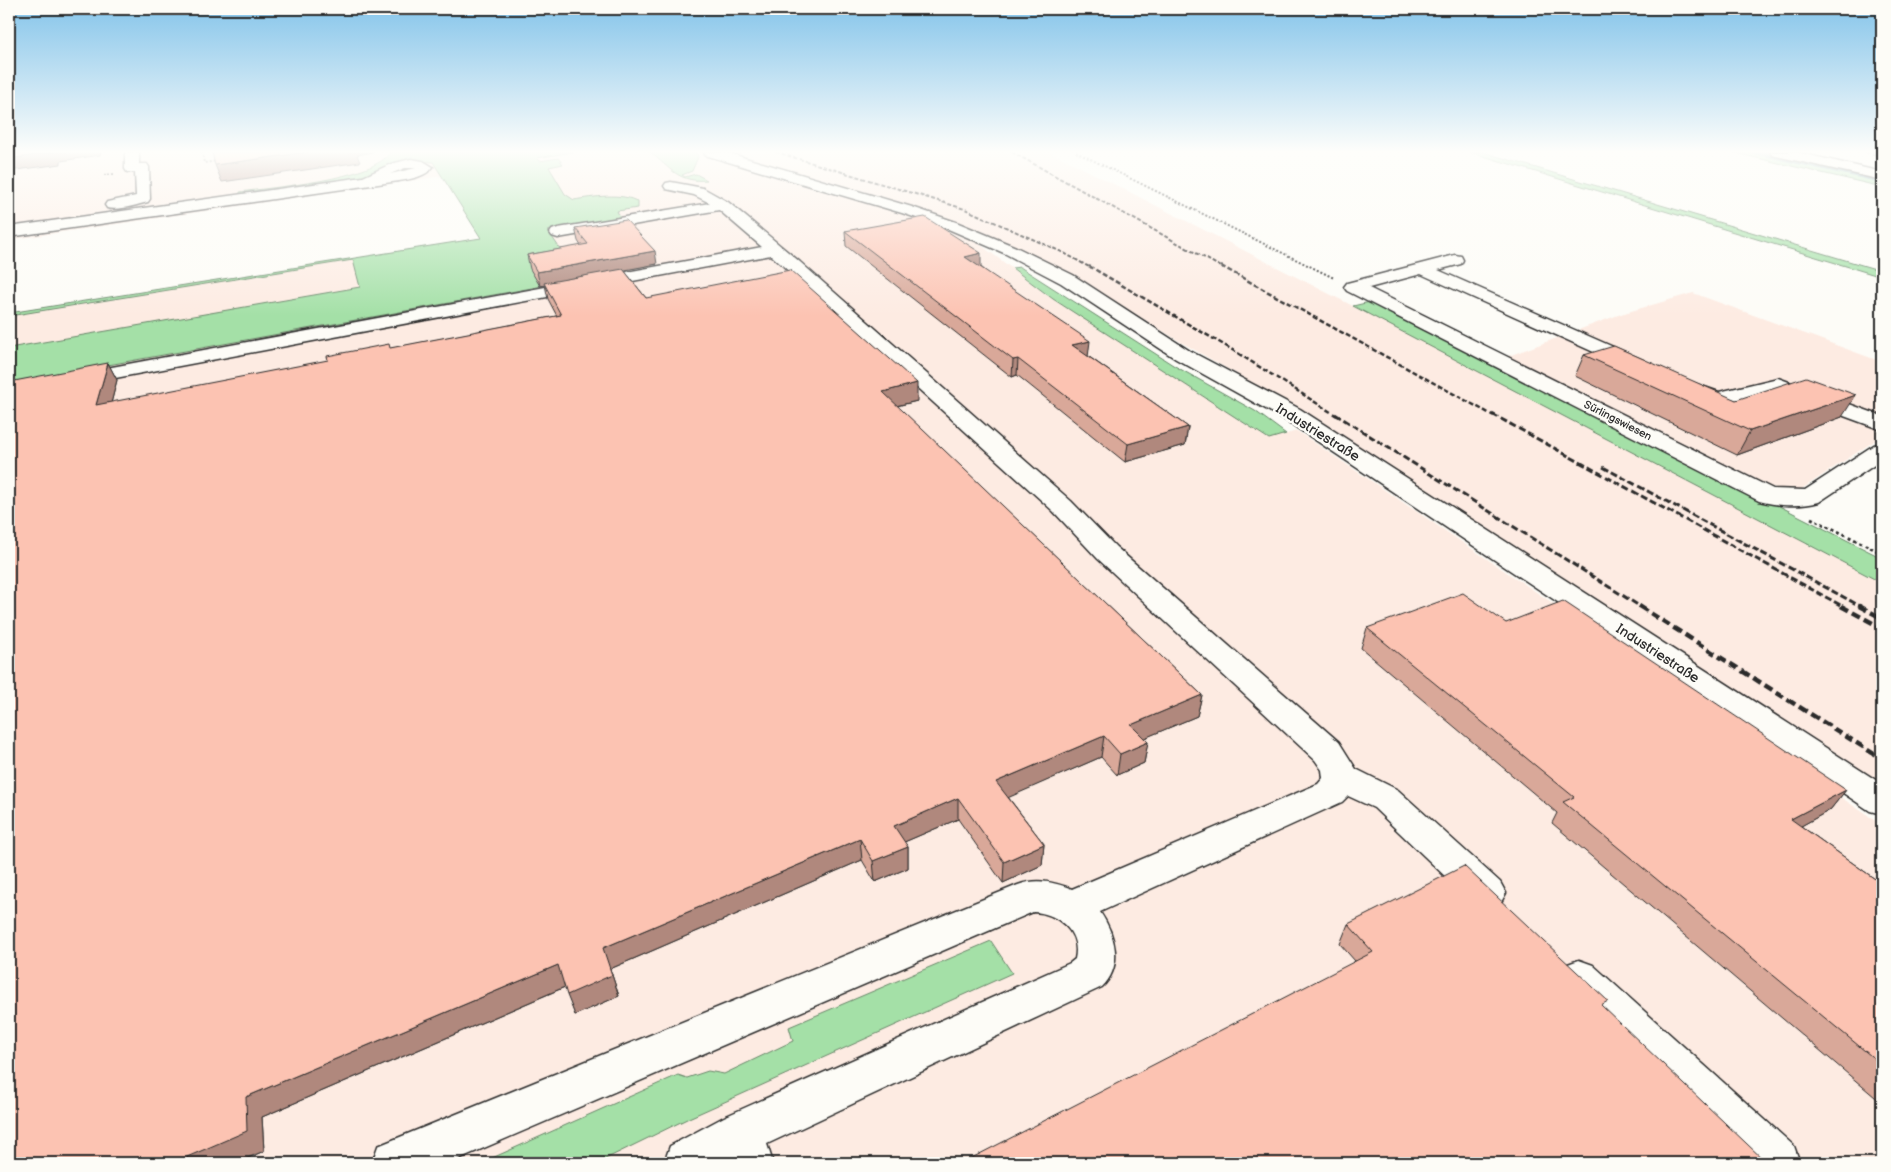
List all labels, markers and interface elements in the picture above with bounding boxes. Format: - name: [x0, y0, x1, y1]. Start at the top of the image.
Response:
- street label: Sürlingswiesen: [1582, 398, 1654, 443]
- street label: Industriestraße: [1273, 400, 1363, 465]
- street label: Industriestraße: [1613, 620, 1703, 687]

